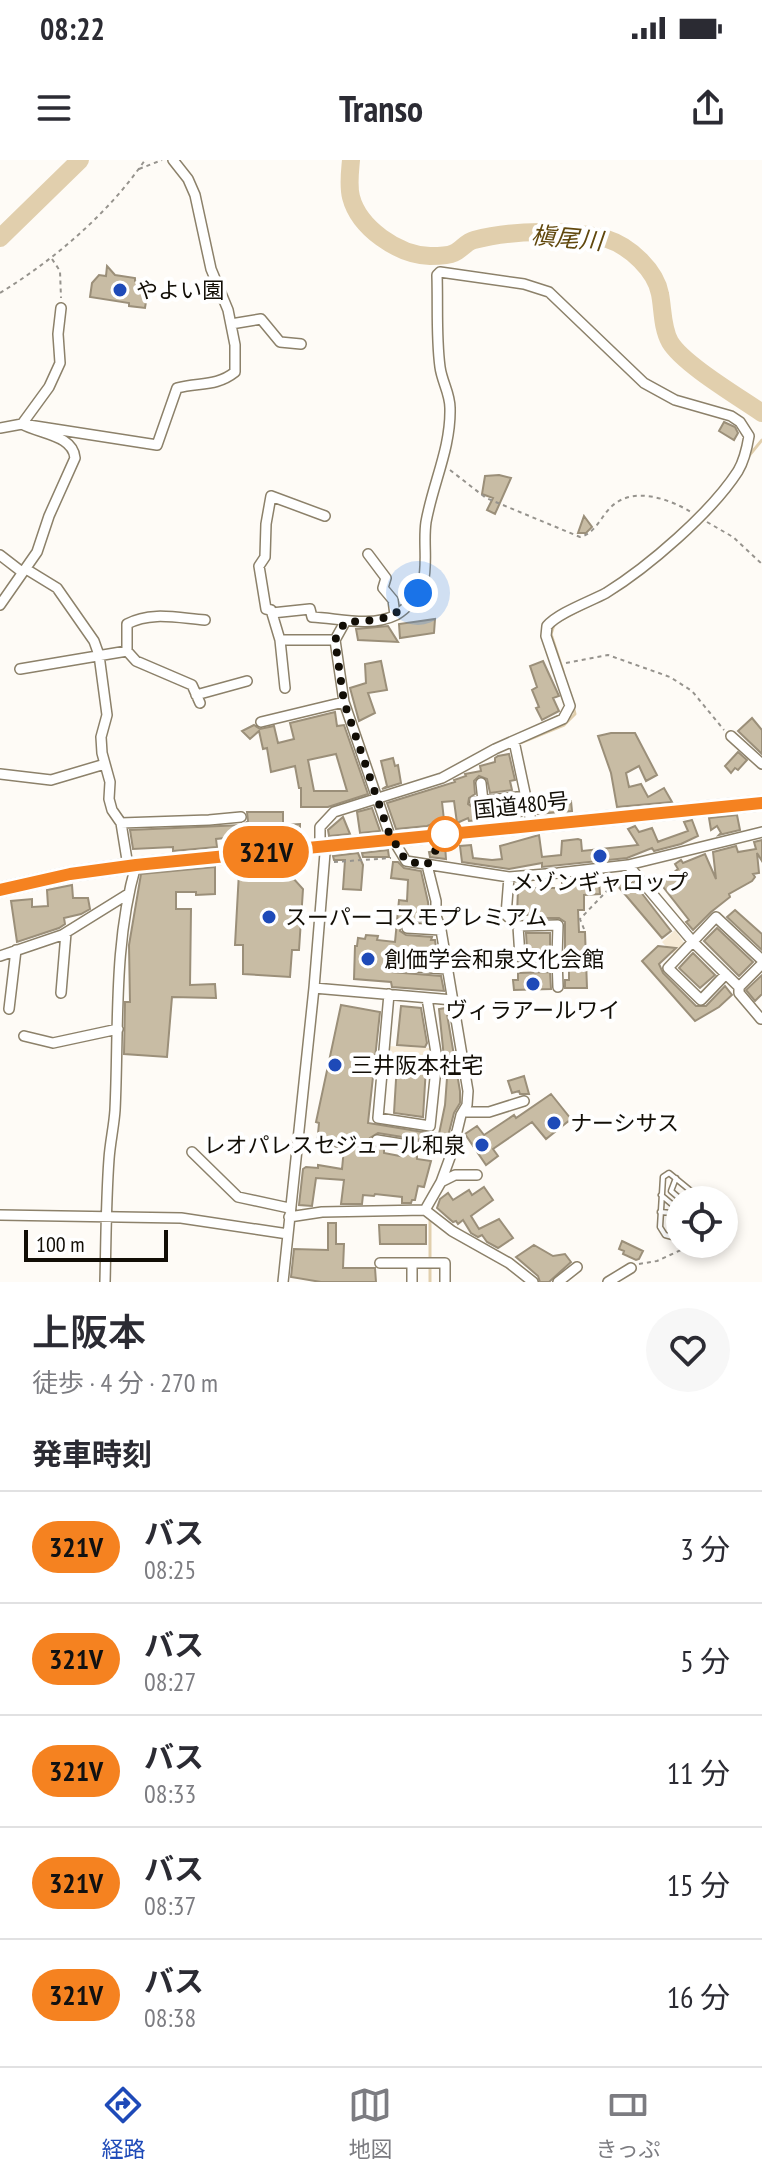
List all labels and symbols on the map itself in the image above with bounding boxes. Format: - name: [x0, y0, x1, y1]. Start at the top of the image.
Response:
- water label: 槇尾川: [530, 219, 607, 257]
- place label: やよい園: [136, 276, 224, 304]
- marker: やよい園: [111, 281, 129, 299]
- your location: [398, 573, 438, 613]
- street label: 国道480号: [472, 786, 570, 824]
- unlabelled marker: [428, 817, 462, 851]
- line badge: 321V: [210, 826, 322, 878]
- marker: メゾンギャロップ: [591, 847, 609, 865]
- place label: メゾンギャロップ: [512, 868, 688, 896]
- place label: スーパーコスモプレミアム: [285, 903, 547, 931]
- marker: スーパーコスモプレミアム: [260, 908, 278, 926]
- place label: 創価学会和泉文化会館: [384, 945, 604, 973]
- marker: 創価学会和泉文化会館: [359, 950, 377, 968]
- marker: ヴィラアールワイ: [524, 975, 542, 993]
- place label: ヴィラアールワイ: [446, 996, 620, 1024]
- place label: 三井阪本社宅: [351, 1051, 483, 1079]
- marker: 三井阪本社宅: [326, 1056, 344, 1074]
- place label: ナーシサス: [570, 1109, 679, 1137]
- marker: ナーシサス: [545, 1114, 563, 1132]
- place label: レオパレスセジュール和泉: [204, 1131, 466, 1159]
- marker: レオパレスセジュール和泉: [473, 1136, 491, 1154]
- scale bar: [24, 1226, 168, 1262]

